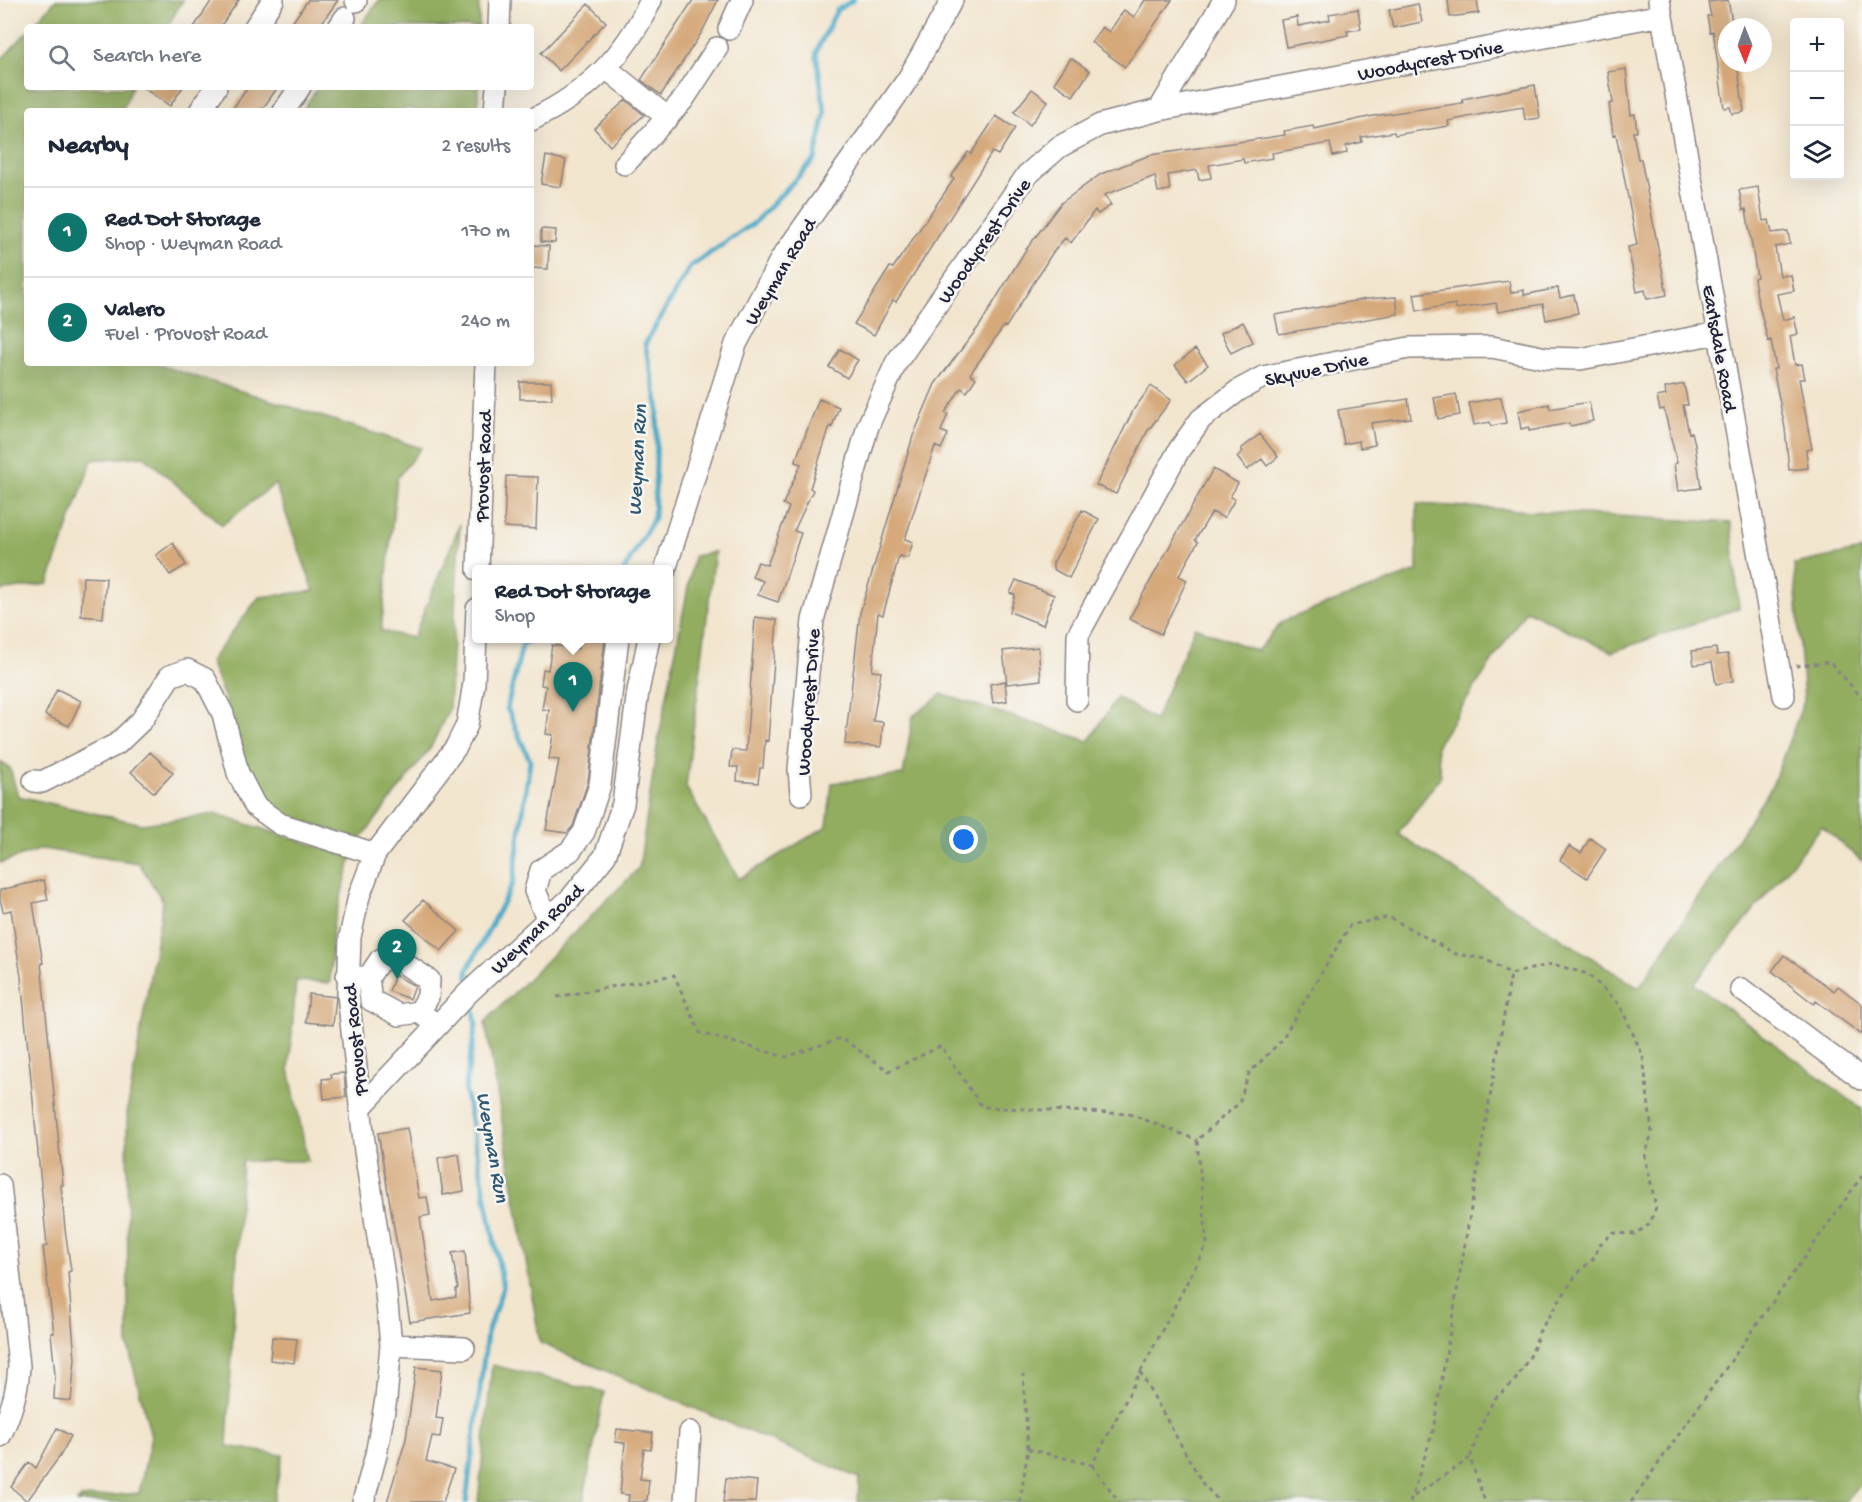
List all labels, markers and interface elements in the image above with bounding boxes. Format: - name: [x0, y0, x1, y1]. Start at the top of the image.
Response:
- north arrow: [1718, 18, 1772, 72]
- map controls: [1790, 18, 1844, 180]
- button: +: [1790, 18, 1844, 72]
- search box: [24, 24, 534, 90]
- street label: Woodycrest Drive: [1356, 37, 1506, 88]
- icon: search: [45, 41, 78, 74]
- text: Search here: [93, 44, 201, 70]
- button: −: [1790, 72, 1844, 126]
- button: layers: [1790, 126, 1844, 180]
- text: Nearby: [48, 132, 129, 163]
- text: 2 results: [441, 136, 510, 159]
- street label: Woodycrest Drive: [934, 174, 1038, 309]
- text: Red Dot Storage: [105, 208, 260, 234]
- street label: Weyman Road: [741, 213, 824, 330]
- text: 1: [63, 221, 72, 244]
- text: 170 m: [461, 221, 510, 244]
- text: Shop · Weyman Road: [105, 234, 281, 257]
- street label: Earlsdale Road: [1695, 283, 1740, 416]
- text: Valero: [105, 298, 165, 324]
- text: 2: [63, 311, 72, 334]
- text: 240 m: [460, 311, 510, 334]
- text: Fuel · Provost Road: [105, 324, 267, 347]
- street label: Skyvue Drive: [1263, 349, 1371, 394]
- water label: Weyman Run: [624, 403, 655, 516]
- street label: Provost Road: [472, 408, 499, 523]
- popup: [472, 565, 673, 643]
- text: Red Dot Storage: [495, 580, 650, 606]
- text: Shop: [495, 606, 535, 629]
- street label: Woodycrest Drive: [794, 627, 827, 777]
- pin: 1: [554, 662, 592, 712]
- your location: [949, 825, 978, 854]
- street label: Weyman Road: [487, 879, 591, 981]
- pin: 2: [378, 930, 416, 979]
- street label: Provost Road: [340, 981, 375, 1097]
- water label: Weyman Run: [469, 1091, 513, 1206]

